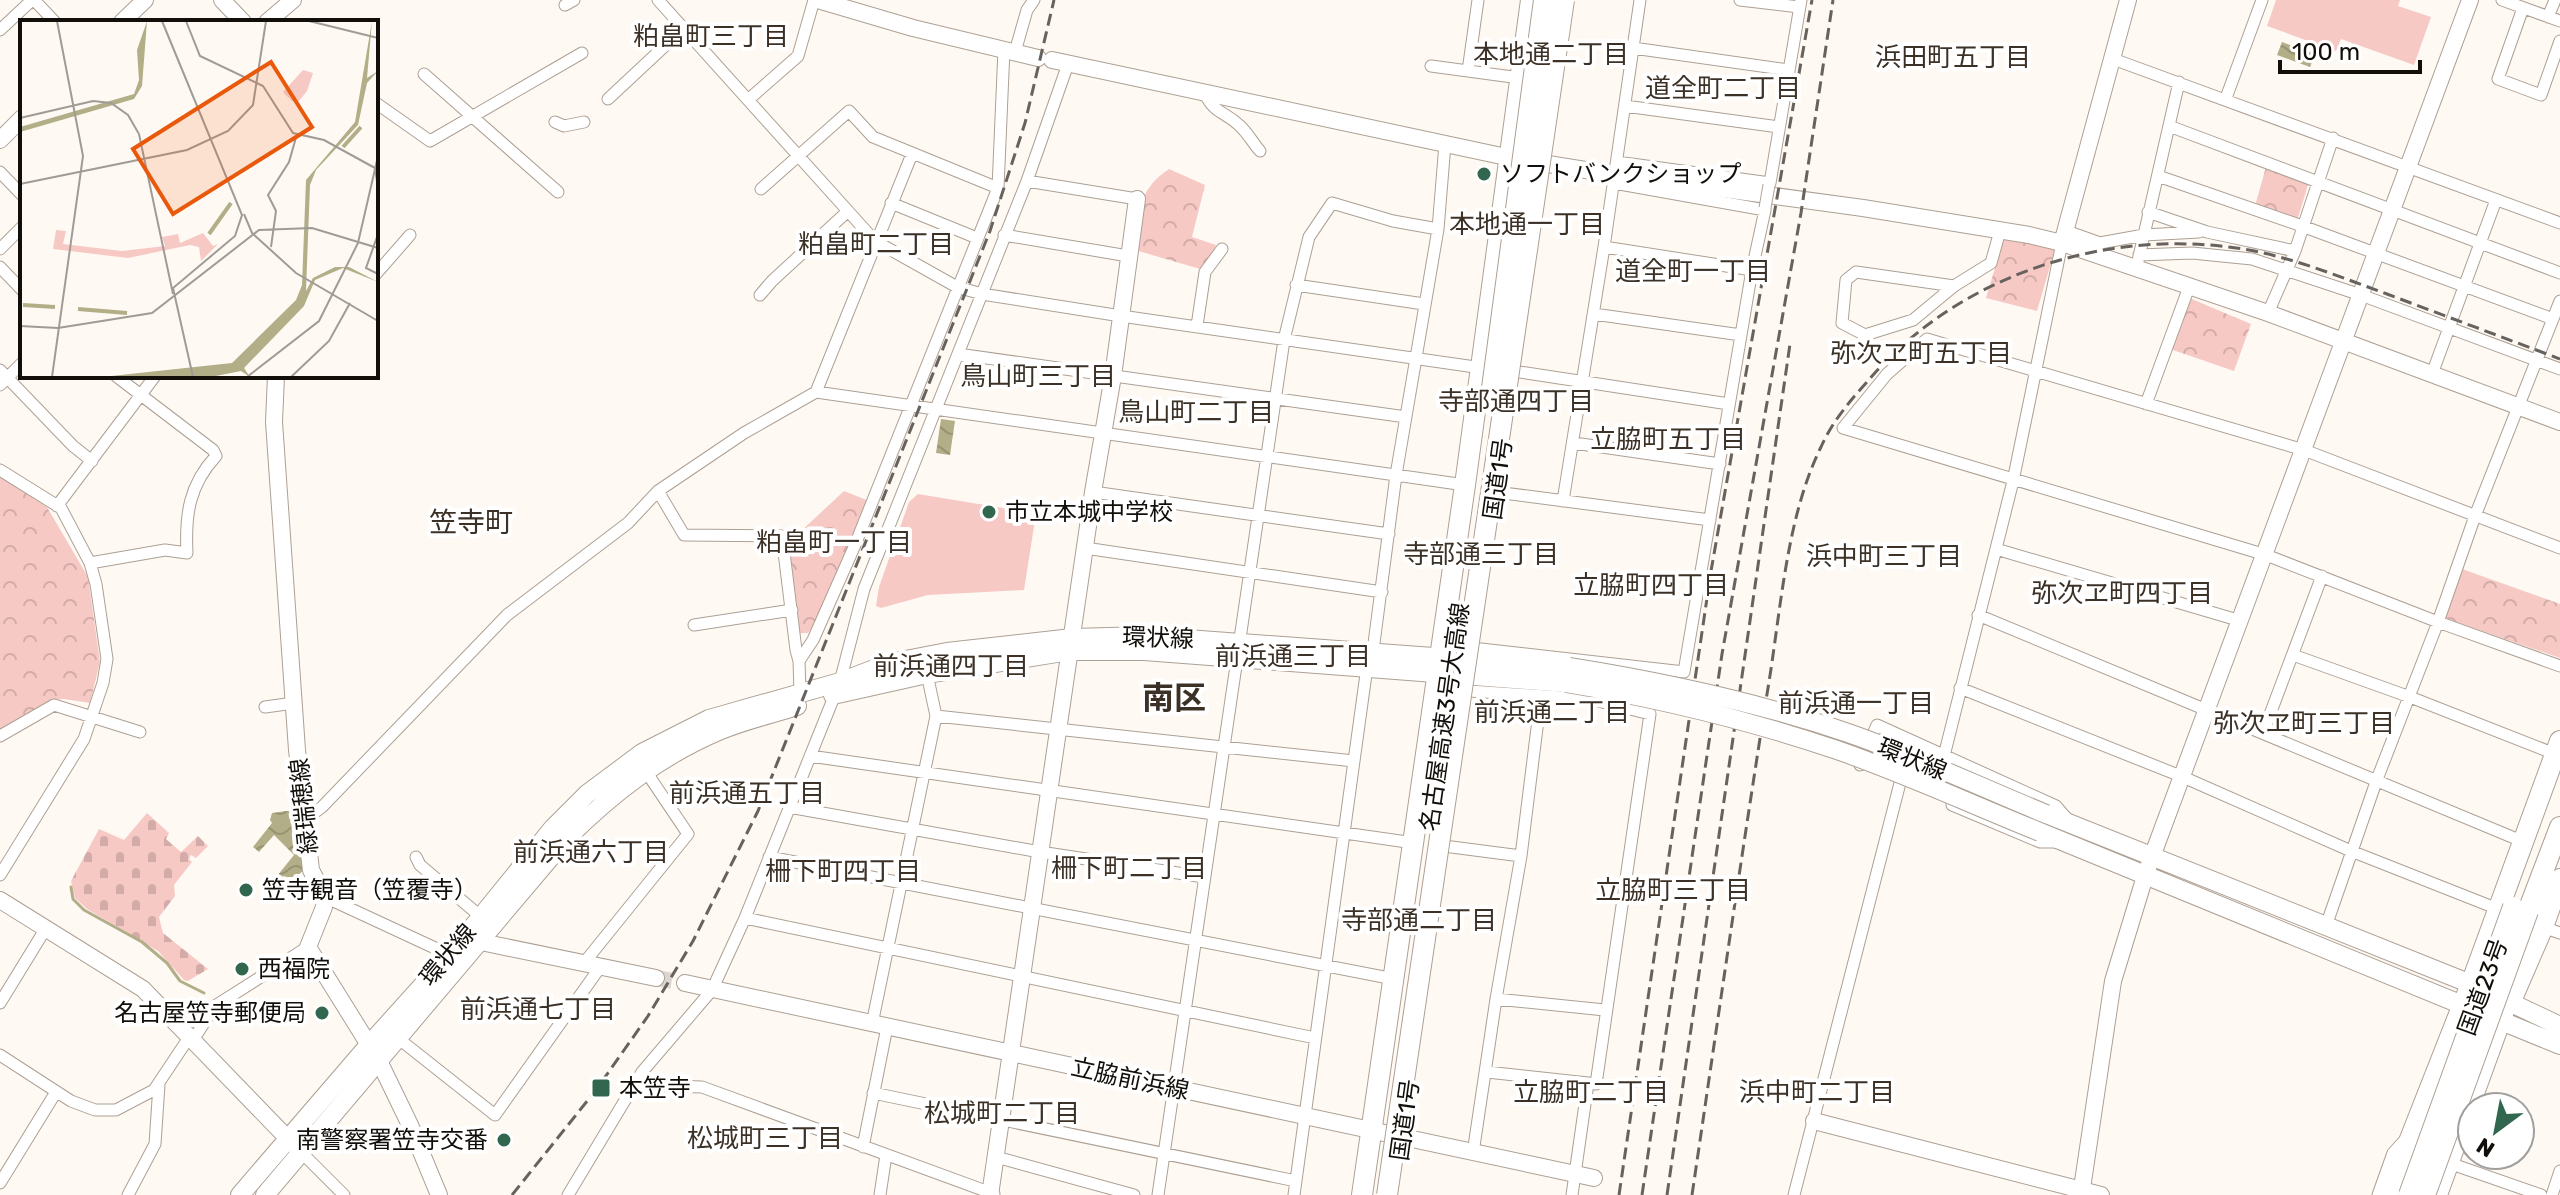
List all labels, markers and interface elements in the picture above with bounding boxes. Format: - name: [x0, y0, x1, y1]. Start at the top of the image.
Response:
- inset map: [20, 20, 378, 378]
- district label: 粕畠町三丁目: [633, 21, 789, 52]
- scale bar: [2280, 24, 2420, 74]
- text: 100 m: [2292, 38, 2360, 66]
- district label: 本地通二丁目: [1473, 39, 1629, 70]
- district label: 浜田町五丁目: [1875, 42, 2031, 73]
- district label: 道全町二丁目: [1645, 73, 1801, 104]
- place label: ソフトバンクショップ: [1500, 160, 1741, 188]
- marker: ソフトバンクショップ: [1475, 165, 1493, 183]
- district label: 本地通一丁目: [1449, 209, 1605, 240]
- district label: 粕畠町二丁目: [798, 229, 954, 260]
- district label: 道全町一丁目: [1615, 256, 1771, 287]
- district label: 弥次ヱ町五丁目: [1830, 338, 2012, 369]
- district label: 鳥山町三丁目: [960, 361, 1116, 392]
- district label: 寺部通四丁目: [1438, 386, 1594, 417]
- district label: 鳥山町二丁目: [1118, 397, 1274, 428]
- district label: 立脇町五丁目: [1590, 424, 1746, 455]
- street label: 国道1号: [1478, 436, 1518, 522]
- place label: 市立本城中学校: [1005, 498, 1173, 526]
- marker: 市立本城中学校: [980, 503, 998, 521]
- district label: 笠寺町: [429, 506, 513, 539]
- district label: 粕畠町一丁目: [756, 527, 912, 558]
- district label: 寺部通三丁目: [1403, 539, 1559, 570]
- district label: 浜中町三丁目: [1806, 541, 1962, 572]
- district label: 立脇町四丁目: [1573, 570, 1729, 601]
- district label: 弥次ヱ町四丁目: [2031, 578, 2213, 609]
- street label: 名古屋高速3号大高線: [1415, 601, 1475, 833]
- street label: 環状線: [1122, 623, 1194, 653]
- district label: 前浜通三丁目: [1215, 641, 1371, 672]
- district label: 前浜通四丁目: [873, 651, 1029, 682]
- district label: 南区: [1142, 679, 1206, 717]
- district label: 前浜通一丁目: [1778, 688, 1934, 719]
- district label: 前浜通二丁目: [1474, 697, 1630, 728]
- district label: 弥次ヱ町三丁目: [2213, 708, 2395, 739]
- street label: 環状線: [1873, 733, 1951, 785]
- street label: 緑瑞穂線: [285, 757, 323, 855]
- district label: 前浜通五丁目: [669, 778, 825, 809]
- district label: 前浜通六丁目: [513, 837, 669, 868]
- district label: 柵下町二丁目: [1051, 853, 1207, 884]
- district label: 柵下町四丁目: [765, 856, 921, 887]
- district label: 立脇町三丁目: [1595, 875, 1751, 906]
- place label: 笠寺観音（笠覆寺）: [262, 876, 478, 904]
- marker: 笠寺観音（笠覆寺）: [237, 881, 255, 899]
- district label: 寺部通二丁目: [1341, 905, 1497, 936]
- street label: 環状線: [414, 918, 482, 992]
- street label: 国道23号: [2453, 935, 2513, 1039]
- place label: 西福院: [258, 955, 330, 983]
- marker: 西福院: [233, 960, 251, 978]
- district label: 前浜通七丁目: [460, 994, 616, 1025]
- place label: 名古屋笠寺郵便局: [114, 999, 306, 1027]
- marker: 名古屋笠寺郵便局: [313, 1004, 331, 1022]
- street label: 立脇前浜線: [1068, 1053, 1192, 1105]
- place label: 本笠寺: [619, 1074, 691, 1102]
- marker: 本笠寺: [590, 1077, 612, 1099]
- street label: 国道1号: [1385, 1077, 1425, 1163]
- district label: 立脇町二丁目: [1513, 1077, 1669, 1108]
- district label: 浜中町二丁目: [1739, 1077, 1895, 1108]
- north arrow: [2456, 1091, 2536, 1171]
- district label: 松城町二丁目: [924, 1098, 1080, 1129]
- district label: 松城町三丁目: [687, 1123, 843, 1154]
- place label: 南警察署笠寺交番: [296, 1126, 488, 1154]
- marker: 南警察署笠寺交番: [495, 1131, 513, 1149]
- text: N: [2472, 1132, 2500, 1163]

